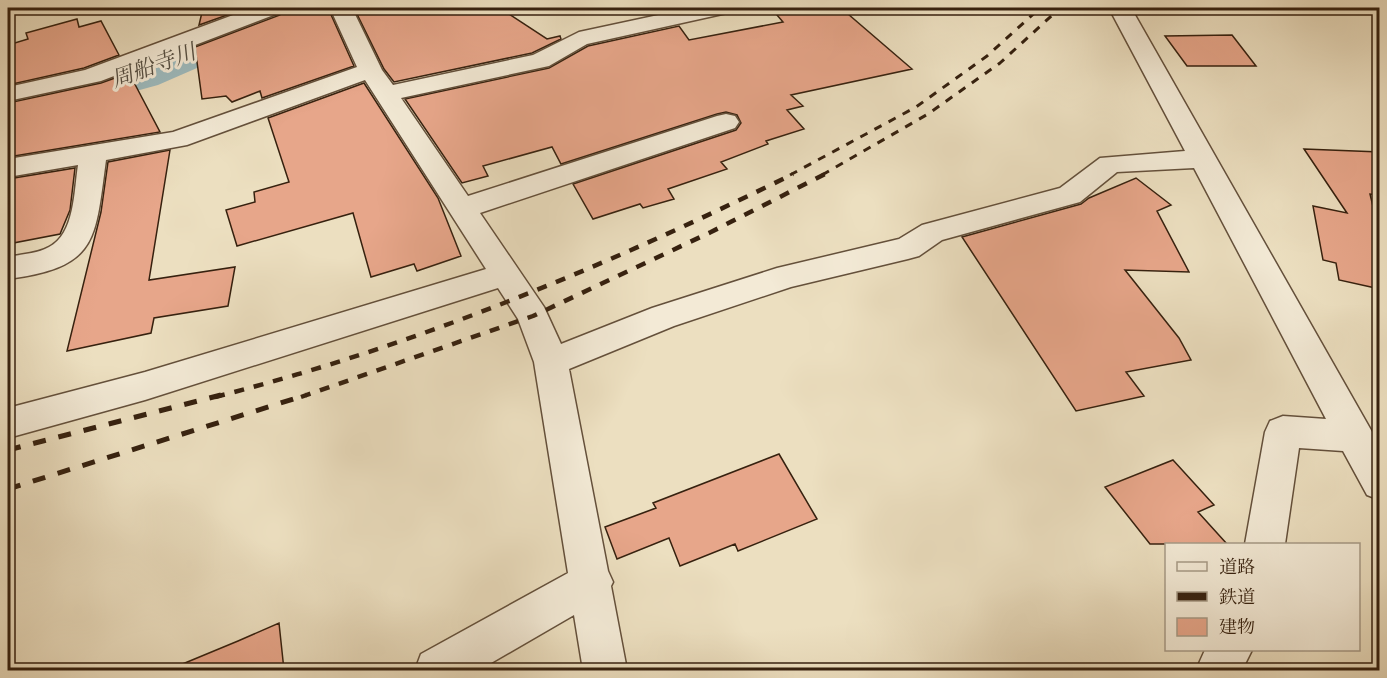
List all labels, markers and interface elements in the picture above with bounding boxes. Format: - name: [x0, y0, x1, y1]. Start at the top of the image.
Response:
- water label: 周船寺川: [108, 38, 201, 94]
- legend: [1165, 543, 1360, 651]
- text: 道路: [1219, 557, 1255, 579]
- text: 鉄道: [1219, 587, 1255, 609]
- text: 建物: [1219, 617, 1255, 639]

